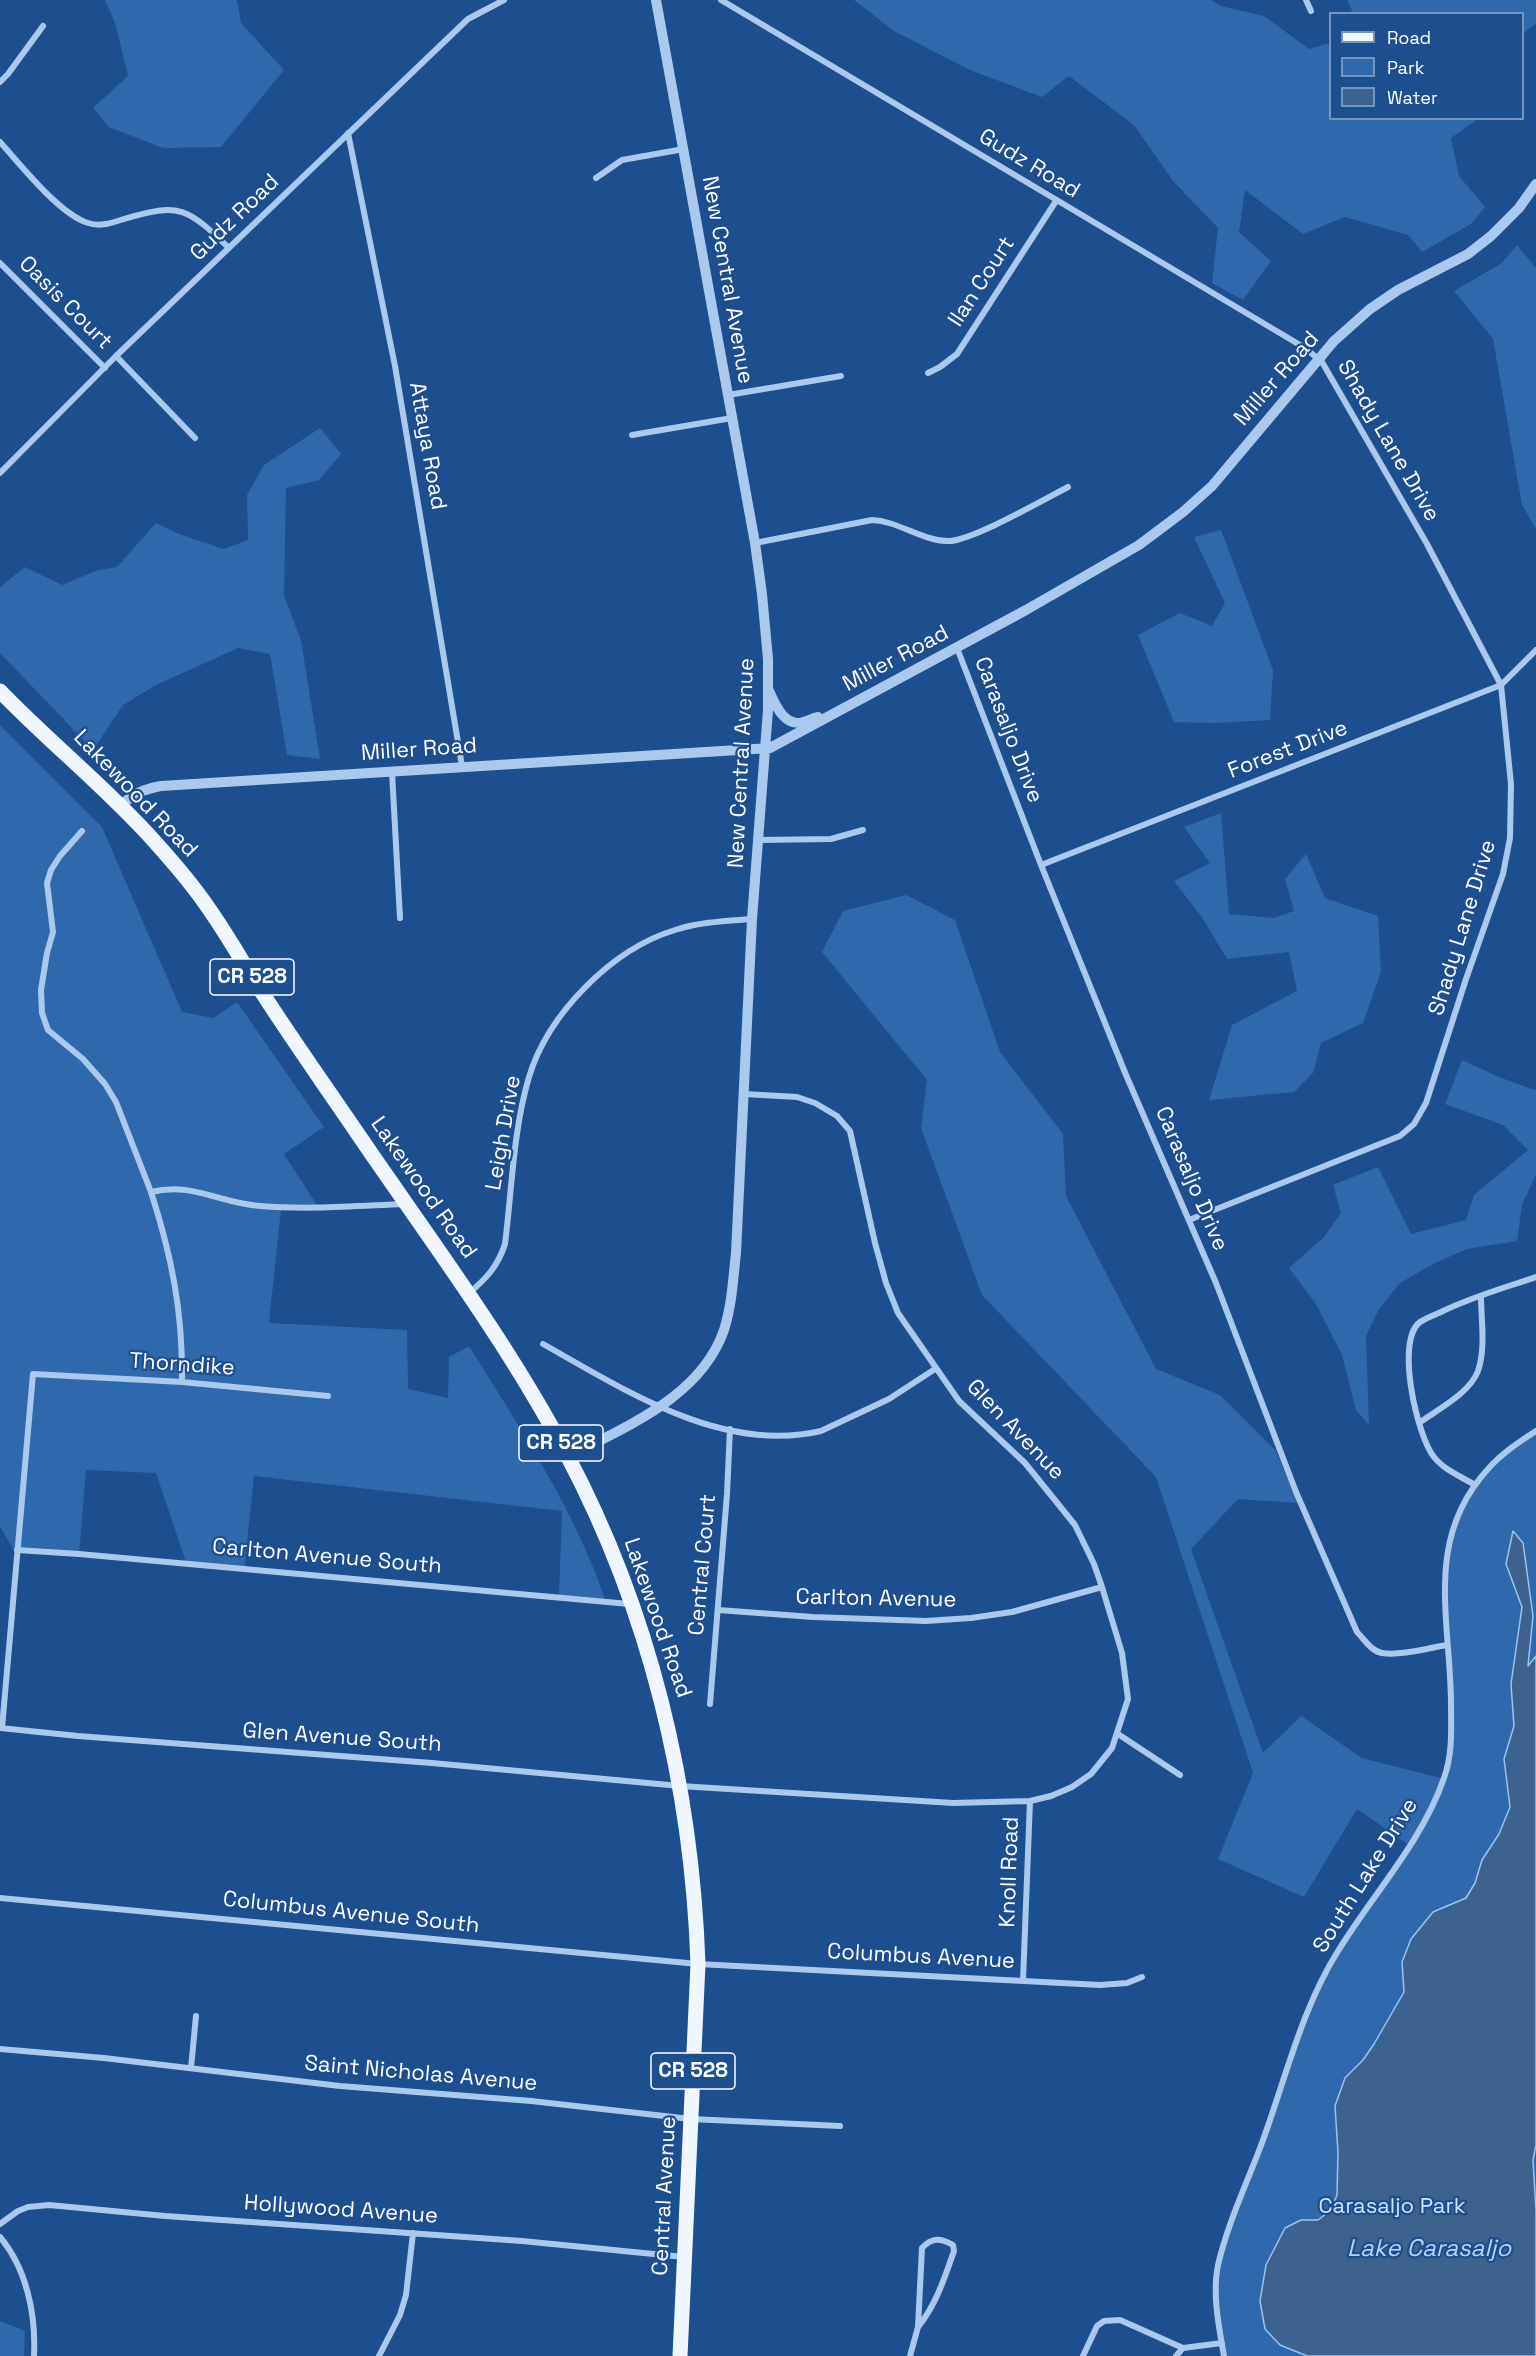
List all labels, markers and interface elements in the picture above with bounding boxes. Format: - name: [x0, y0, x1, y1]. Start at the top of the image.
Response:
- legend: [1329, 12, 1524, 120]
- text: Road: [1387, 26, 1431, 49]
- text: Park: [1387, 56, 1424, 79]
- text: Water: [1387, 86, 1438, 109]
- street label: Gudz Road: [974, 124, 1084, 204]
- street label: Gudz Road: [185, 169, 285, 267]
- street label: New Central Avenue: [696, 174, 758, 386]
- street label: Ilan Court: [943, 232, 1021, 332]
- street label: Oasis Court: [13, 251, 117, 355]
- street label: Miller Road: [1229, 327, 1325, 431]
- street label: Shady Lane Drive: [1331, 356, 1445, 526]
- street label: Attaya Road: [403, 380, 451, 512]
- street label: Miller Road: [839, 620, 953, 698]
- street label: Carasaljo Drive: [968, 653, 1048, 807]
- street label: New Central Avenue: [723, 657, 761, 869]
- street label: Forest Drive: [1224, 715, 1352, 785]
- street label: Lakewood Road: [67, 725, 203, 863]
- street label: Miller Road: [360, 733, 478, 767]
- street label: Shady Lane Drive: [1424, 837, 1502, 1019]
- road number: CR 528: [210, 959, 294, 995]
- street label: Leigh Drive: [481, 1073, 527, 1193]
- street label: Carasaljo Drive: [1149, 1103, 1233, 1255]
- street label: Lakewood Road: [364, 1112, 482, 1264]
- street label: Thorndike: [128, 1348, 236, 1382]
- street label: Glen Avenue: [960, 1374, 1070, 1486]
- road number: CR 528: [519, 1425, 603, 1461]
- street label: Central Court: [684, 1493, 722, 1637]
- street label: Carlton Avenue South: [211, 1534, 443, 1580]
- street label: Lakewood Road: [617, 1535, 697, 1701]
- street label: Carlton Avenue: [795, 1584, 957, 1614]
- street label: Glen Avenue South: [242, 1718, 442, 1758]
- street label: South Lake Drive: [1308, 1794, 1424, 1958]
- street label: Knoll Road: [995, 1816, 1025, 1928]
- street label: Columbus Avenue South: [221, 1886, 481, 1940]
- street label: Columbus Avenue: [826, 1939, 1016, 1975]
- street label: Saint Nicholas Avenue: [303, 2051, 539, 2097]
- road number: CR 528: [651, 2053, 735, 2089]
- street label: Central Avenue: [648, 2116, 682, 2276]
- street label: Hollywood Avenue: [243, 2190, 439, 2230]
- park label: Carasaljo Park: [1318, 2194, 1466, 2220]
- water label: Lake Carasaljo: [1347, 2235, 1511, 2263]

